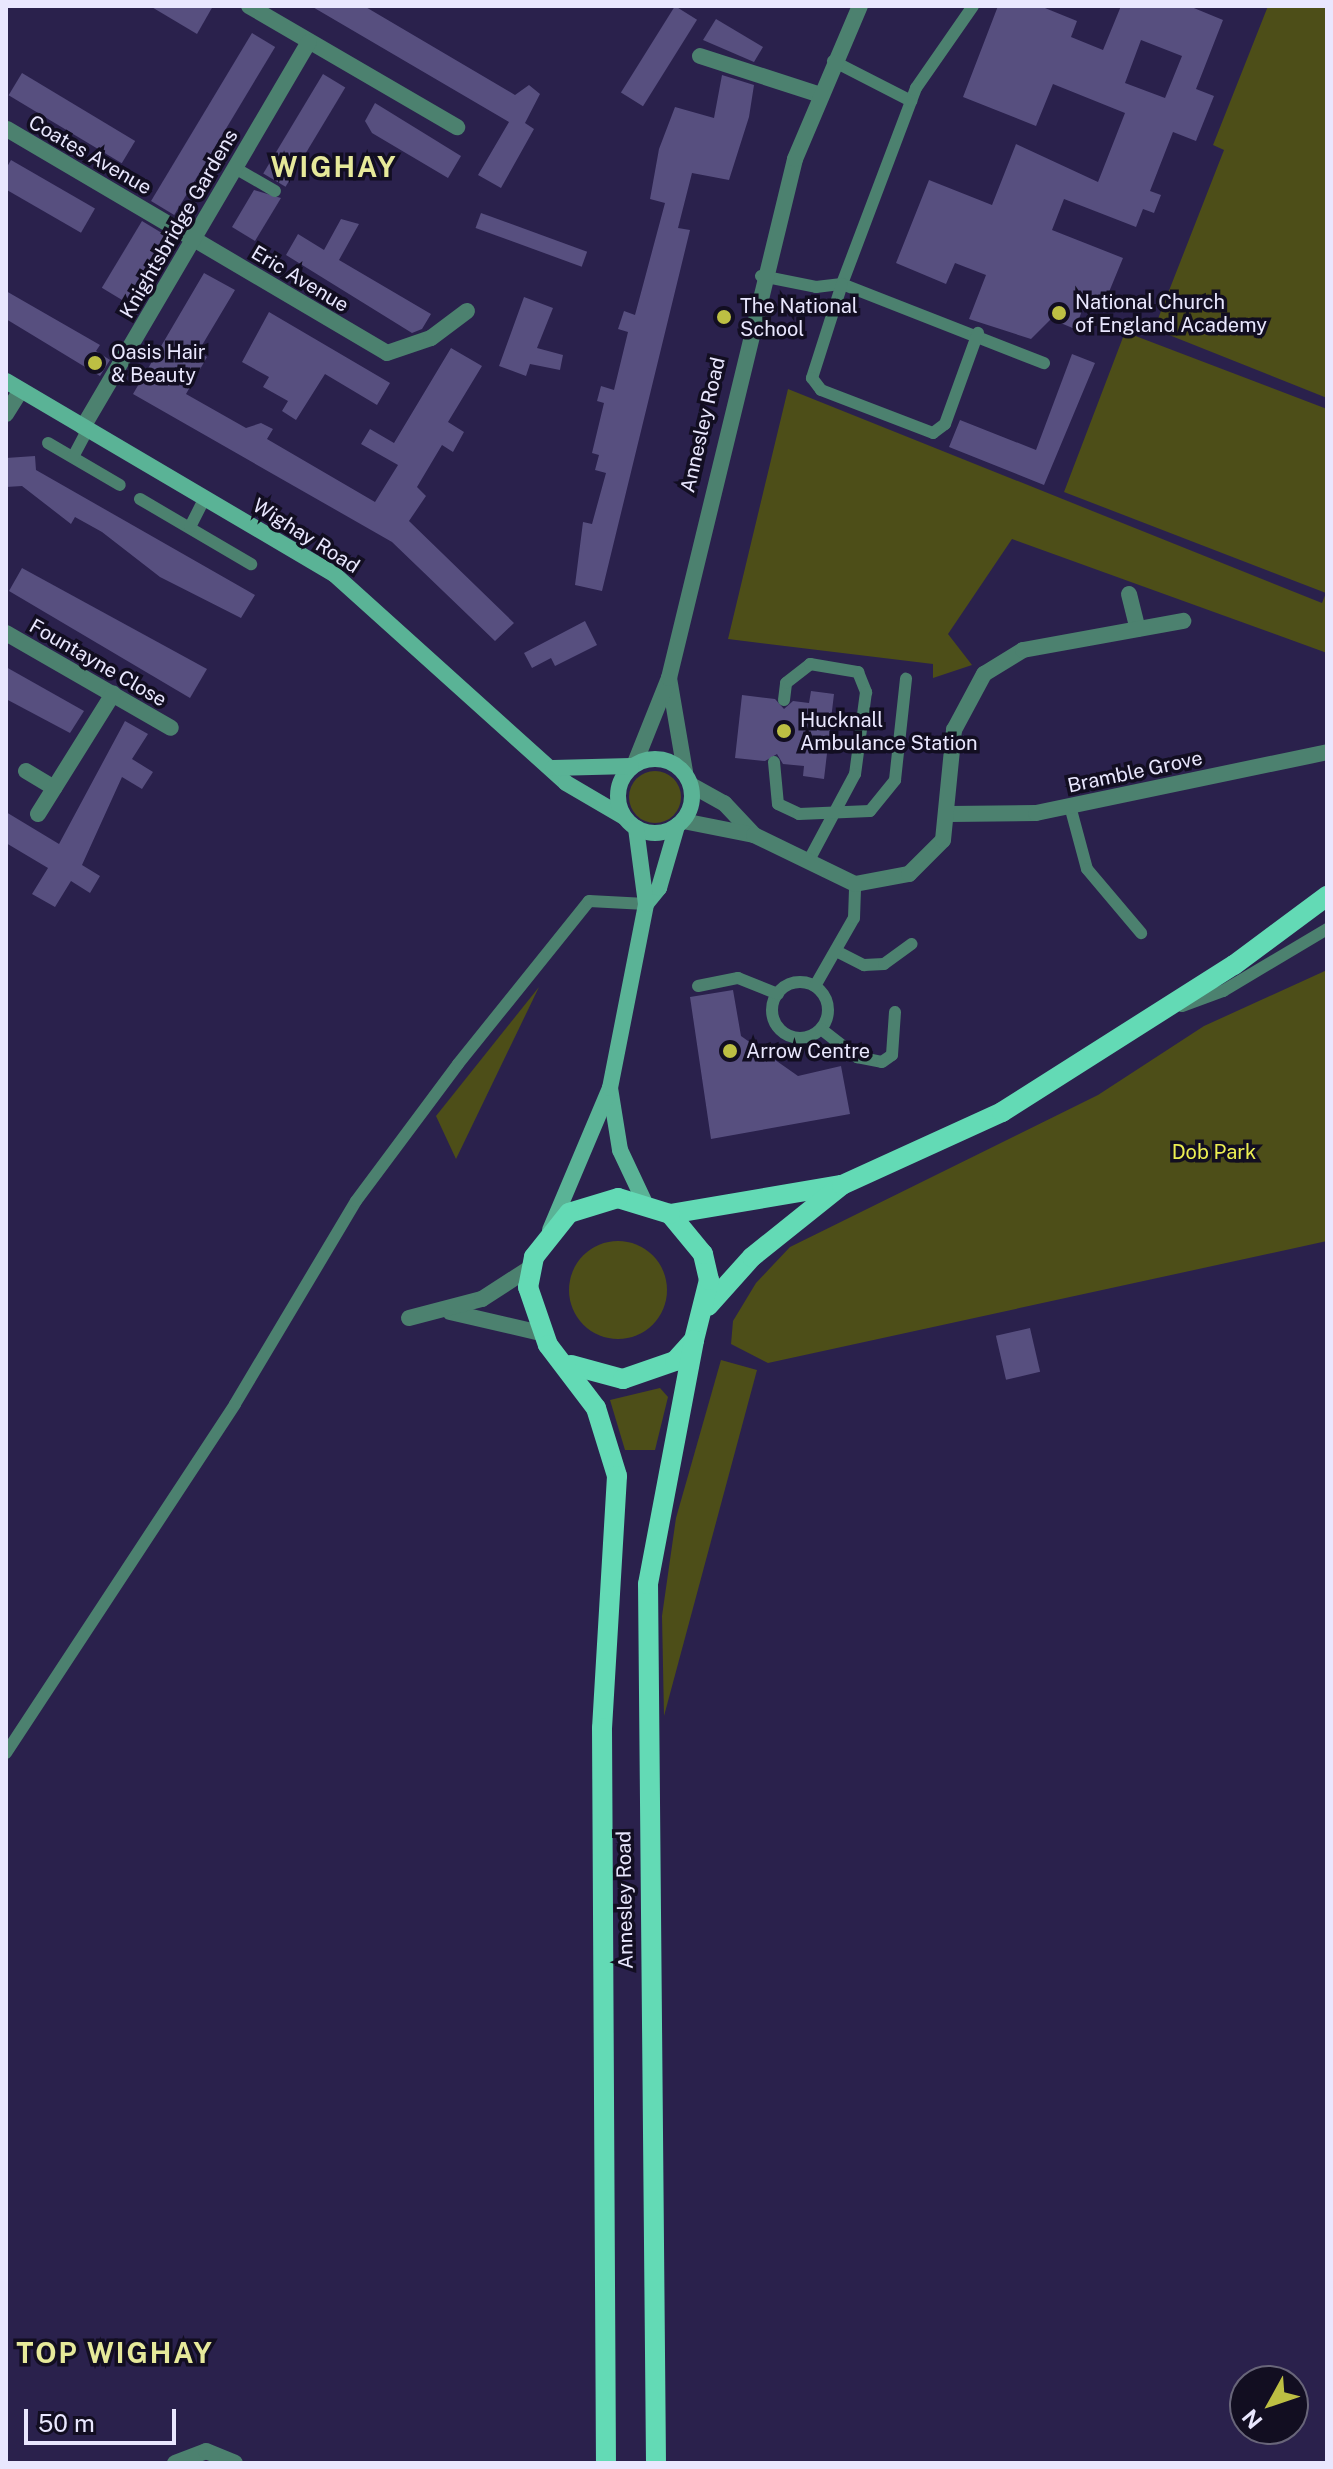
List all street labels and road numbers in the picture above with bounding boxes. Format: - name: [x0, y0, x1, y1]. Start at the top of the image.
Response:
- street label: Coates Avenue: [24, 110, 156, 200]
- street label: Knightsbridge Gardens: [115, 125, 243, 323]
- street label: Eric Avenue: [247, 241, 353, 317]
- street label: Annesley Road: [676, 355, 730, 495]
- street label: Wighay Road: [248, 494, 364, 578]
- street label: Fountayne Close: [25, 614, 171, 712]
- street label: Bramble Grove: [1065, 746, 1205, 798]
- street label: Annesley Road: [612, 1831, 638, 1969]

